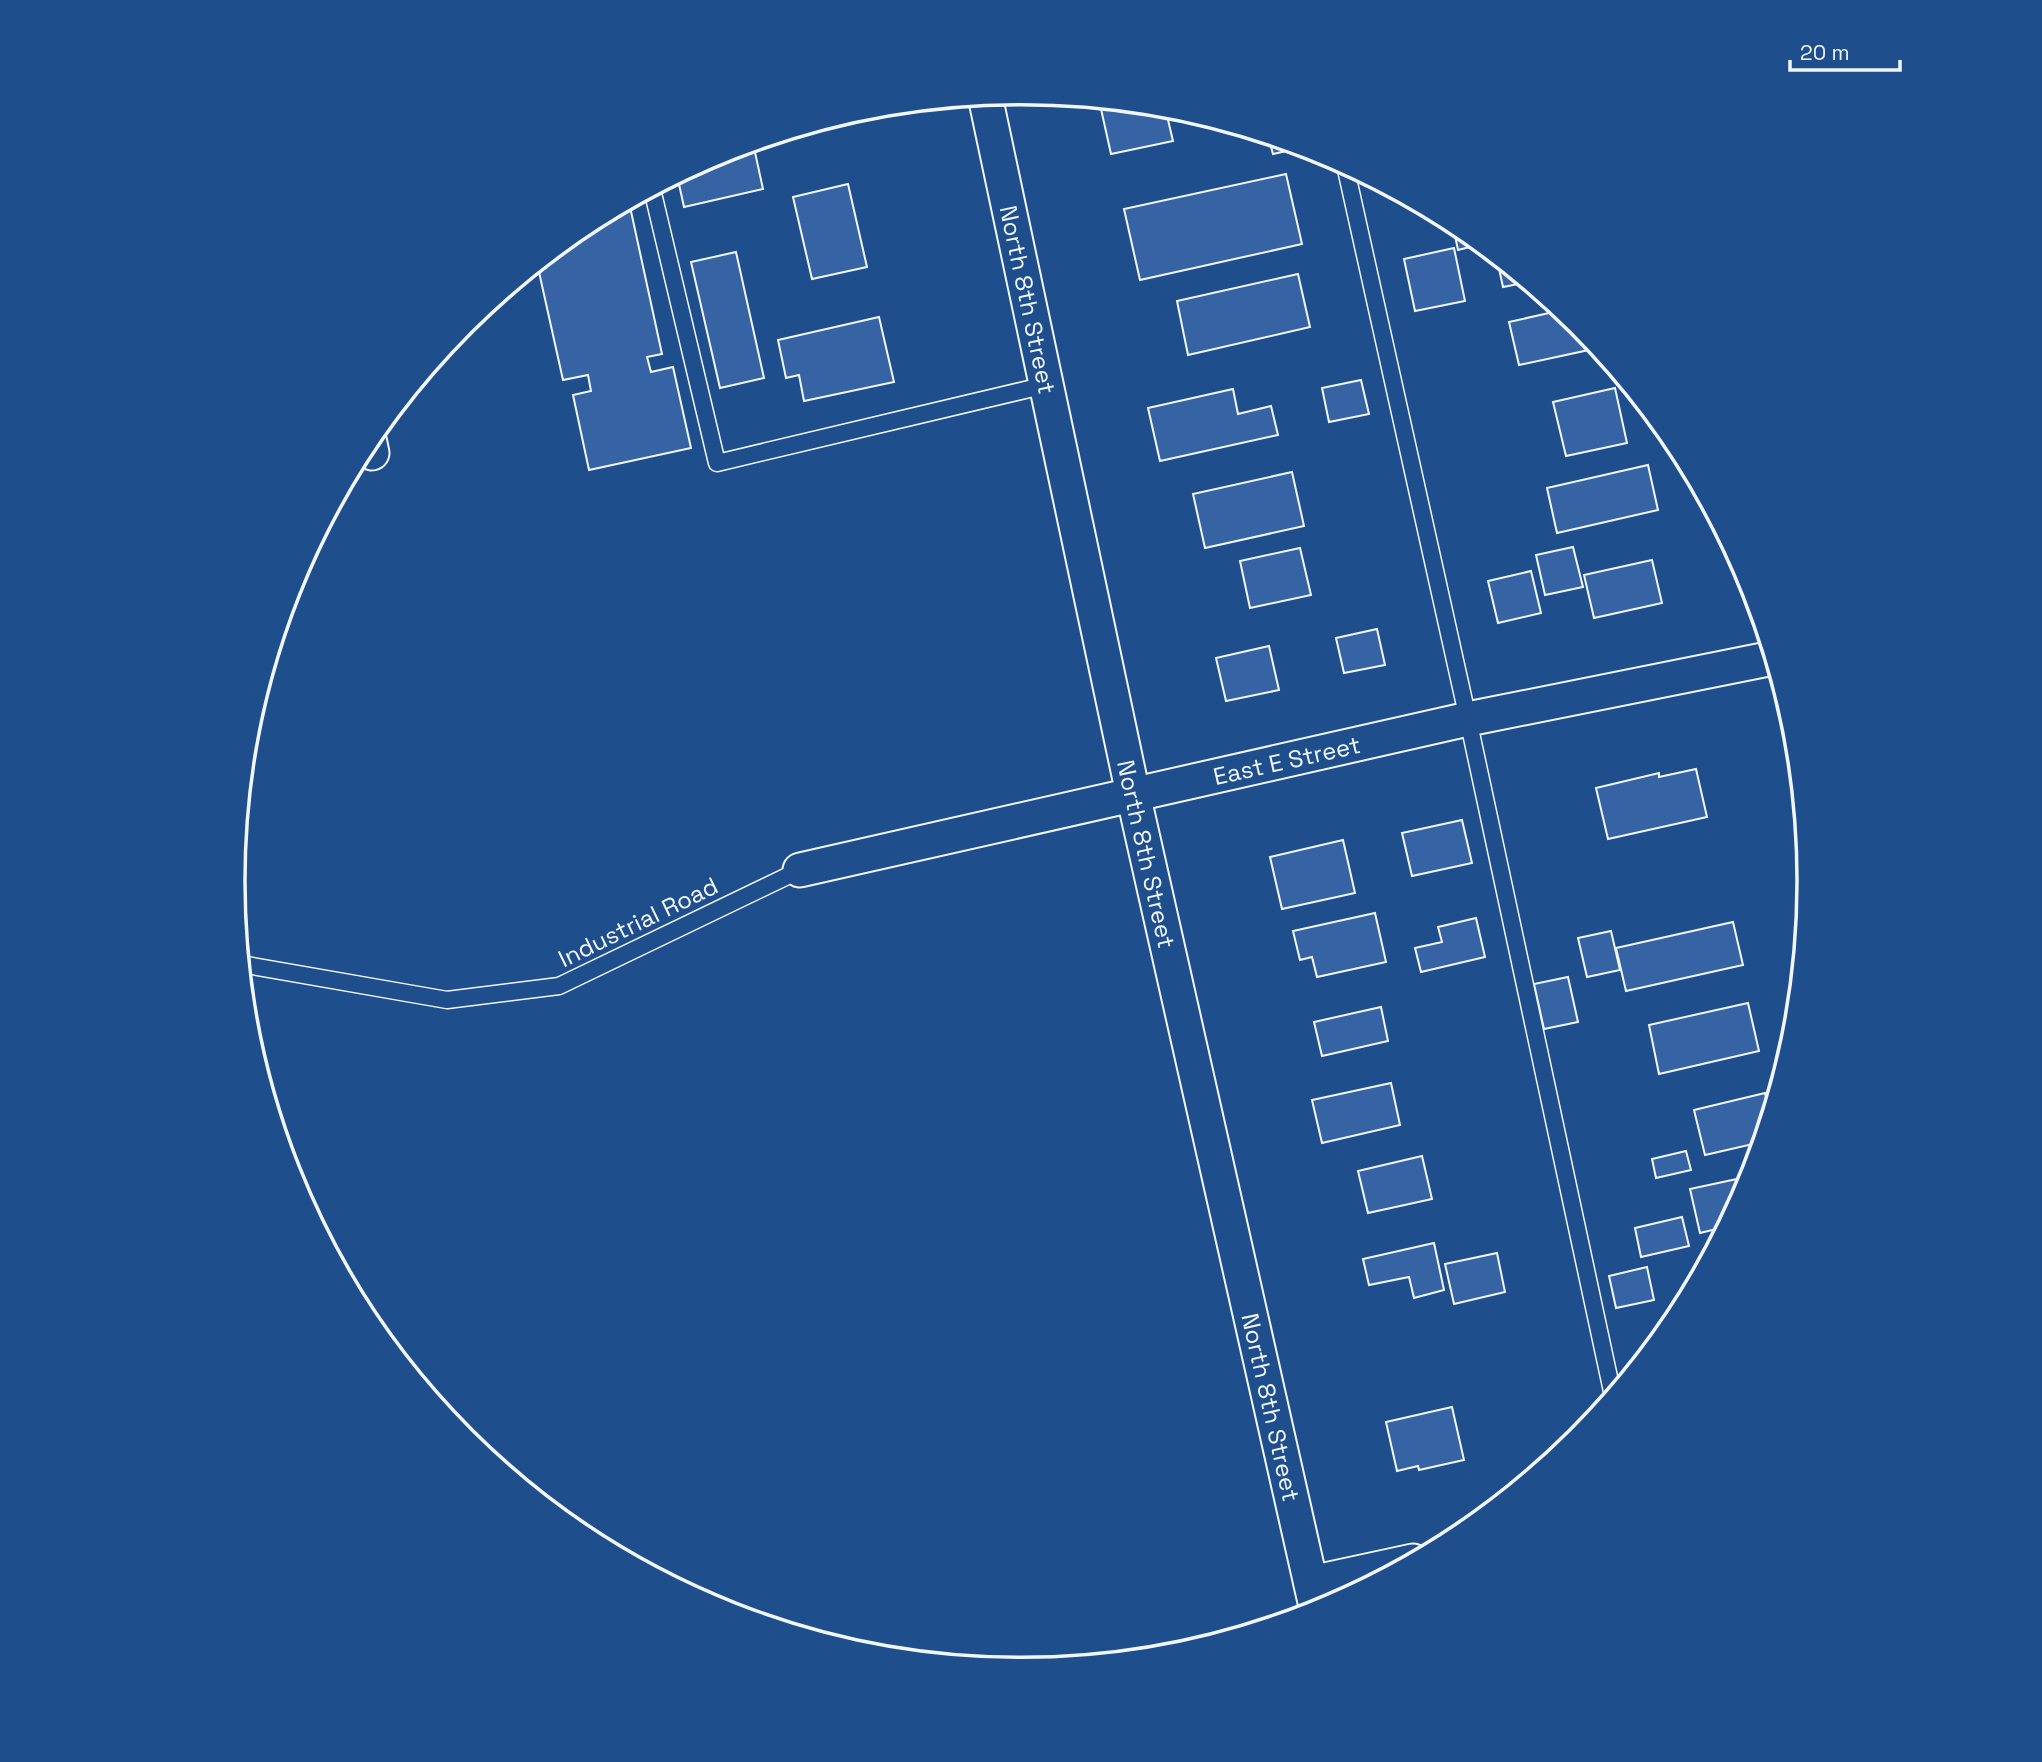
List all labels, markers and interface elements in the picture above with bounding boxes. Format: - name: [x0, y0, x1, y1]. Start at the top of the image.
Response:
- scale bar: [1790, 28, 1900, 72]
- text: 20 m: [1800, 39, 1850, 66]
- street label: North 8th Street: [993, 202, 1063, 397]
- street label: East E Street: [1210, 728, 1363, 792]
- street label: North 8th Street: [1111, 757, 1183, 951]
- street label: Industrial Road: [553, 870, 723, 974]
- street label: North 8th Street: [1235, 1310, 1307, 1504]

